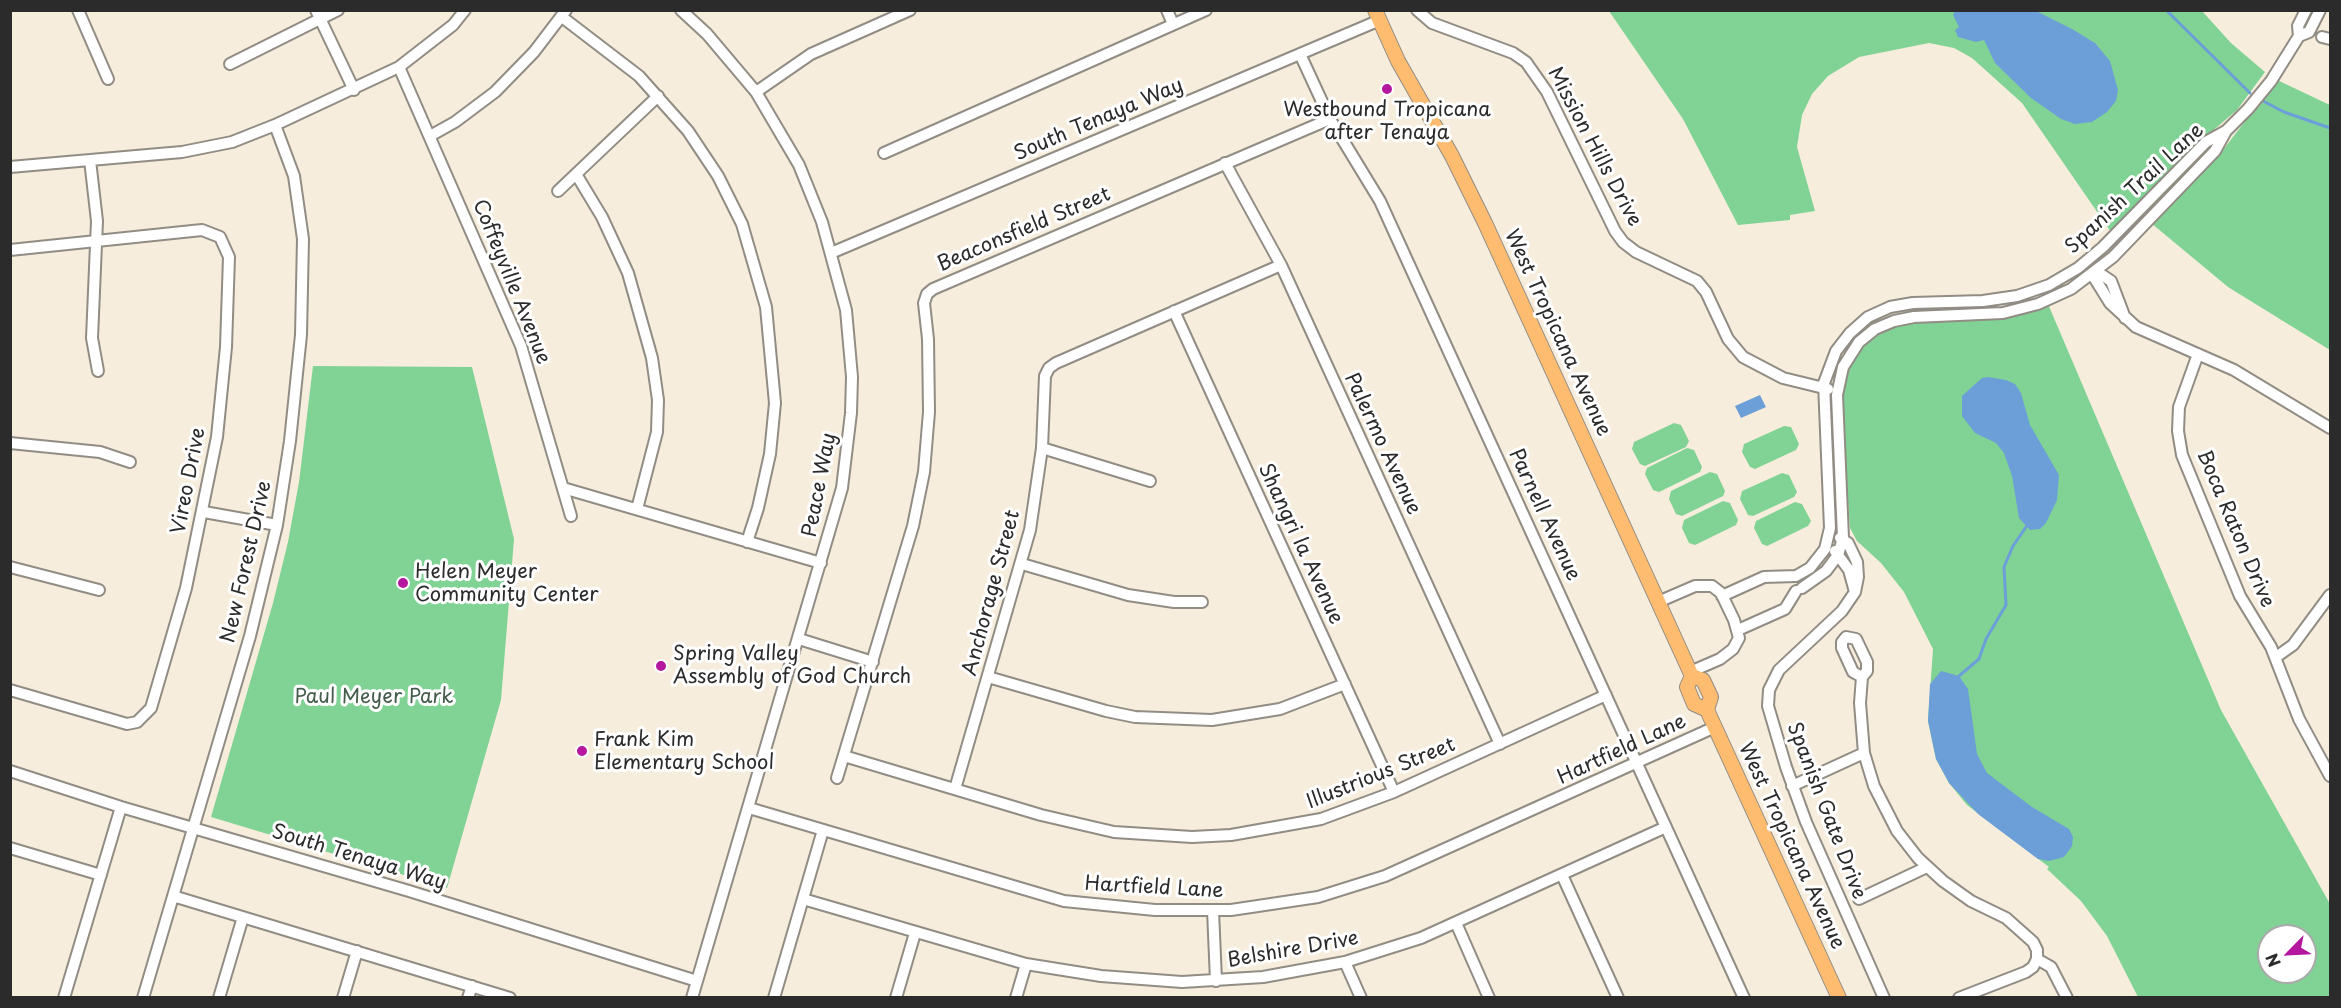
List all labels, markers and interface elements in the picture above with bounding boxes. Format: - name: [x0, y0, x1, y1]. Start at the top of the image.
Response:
- street label: Mission Hills Drive: [1542, 63, 1646, 231]
- street label: South Tenaya Way: [1011, 74, 1187, 166]
- marker: Westbound Tropicana after Tenaya: [1380, 82, 1394, 96]
- place label: Westbound Tropicana after Tenaya: [1283, 98, 1491, 145]
- street label: Spanish Trail Lane: [2061, 119, 2209, 259]
- street label: Beaconsfield Street: [934, 183, 1114, 277]
- street label: Coffeyville Avenue: [467, 196, 555, 368]
- street label: West Tropicana Avenue: [1498, 226, 1616, 440]
- street label: Palermo Avenue: [1339, 369, 1425, 519]
- street label: Vireo Drive: [167, 426, 211, 536]
- street label: Peace Way: [798, 431, 842, 539]
- street label: Parnell Avenue: [1503, 445, 1585, 585]
- street label: Boca Raton Drive: [2191, 447, 2279, 611]
- street label: Shangri la Avenue: [1252, 460, 1348, 628]
- street label: New Forest Drive: [217, 479, 277, 645]
- street label: Anchorage Street: [958, 508, 1026, 678]
- place label: Helen Meyer Community Center: [415, 560, 599, 607]
- marker: Helen Meyer Community Center: [396, 576, 410, 590]
- place label: Spring Valley Assembly of God Church: [673, 642, 911, 689]
- marker: Spring Valley Assembly of God Church: [654, 659, 668, 673]
- park label: Paul Meyer Park: [295, 685, 453, 709]
- street label: Hartfield Lane: [1554, 710, 1690, 790]
- street label: Spanish Gate Drive: [1781, 719, 1871, 903]
- place label: Frank Kim Elementary School: [594, 728, 774, 775]
- street label: Illustrious Street: [1303, 733, 1459, 815]
- street label: West Tropicana Avenue: [1732, 739, 1850, 953]
- marker: Frank Kim Elementary School: [575, 744, 589, 758]
- street label: South Tenaya Way: [269, 820, 449, 896]
- street label: Hartfield Lane: [1084, 872, 1224, 904]
- north arrow: [2257, 924, 2317, 984]
- street label: Belshire Drive: [1226, 927, 1360, 973]
- text: N: [2259, 950, 2286, 971]

